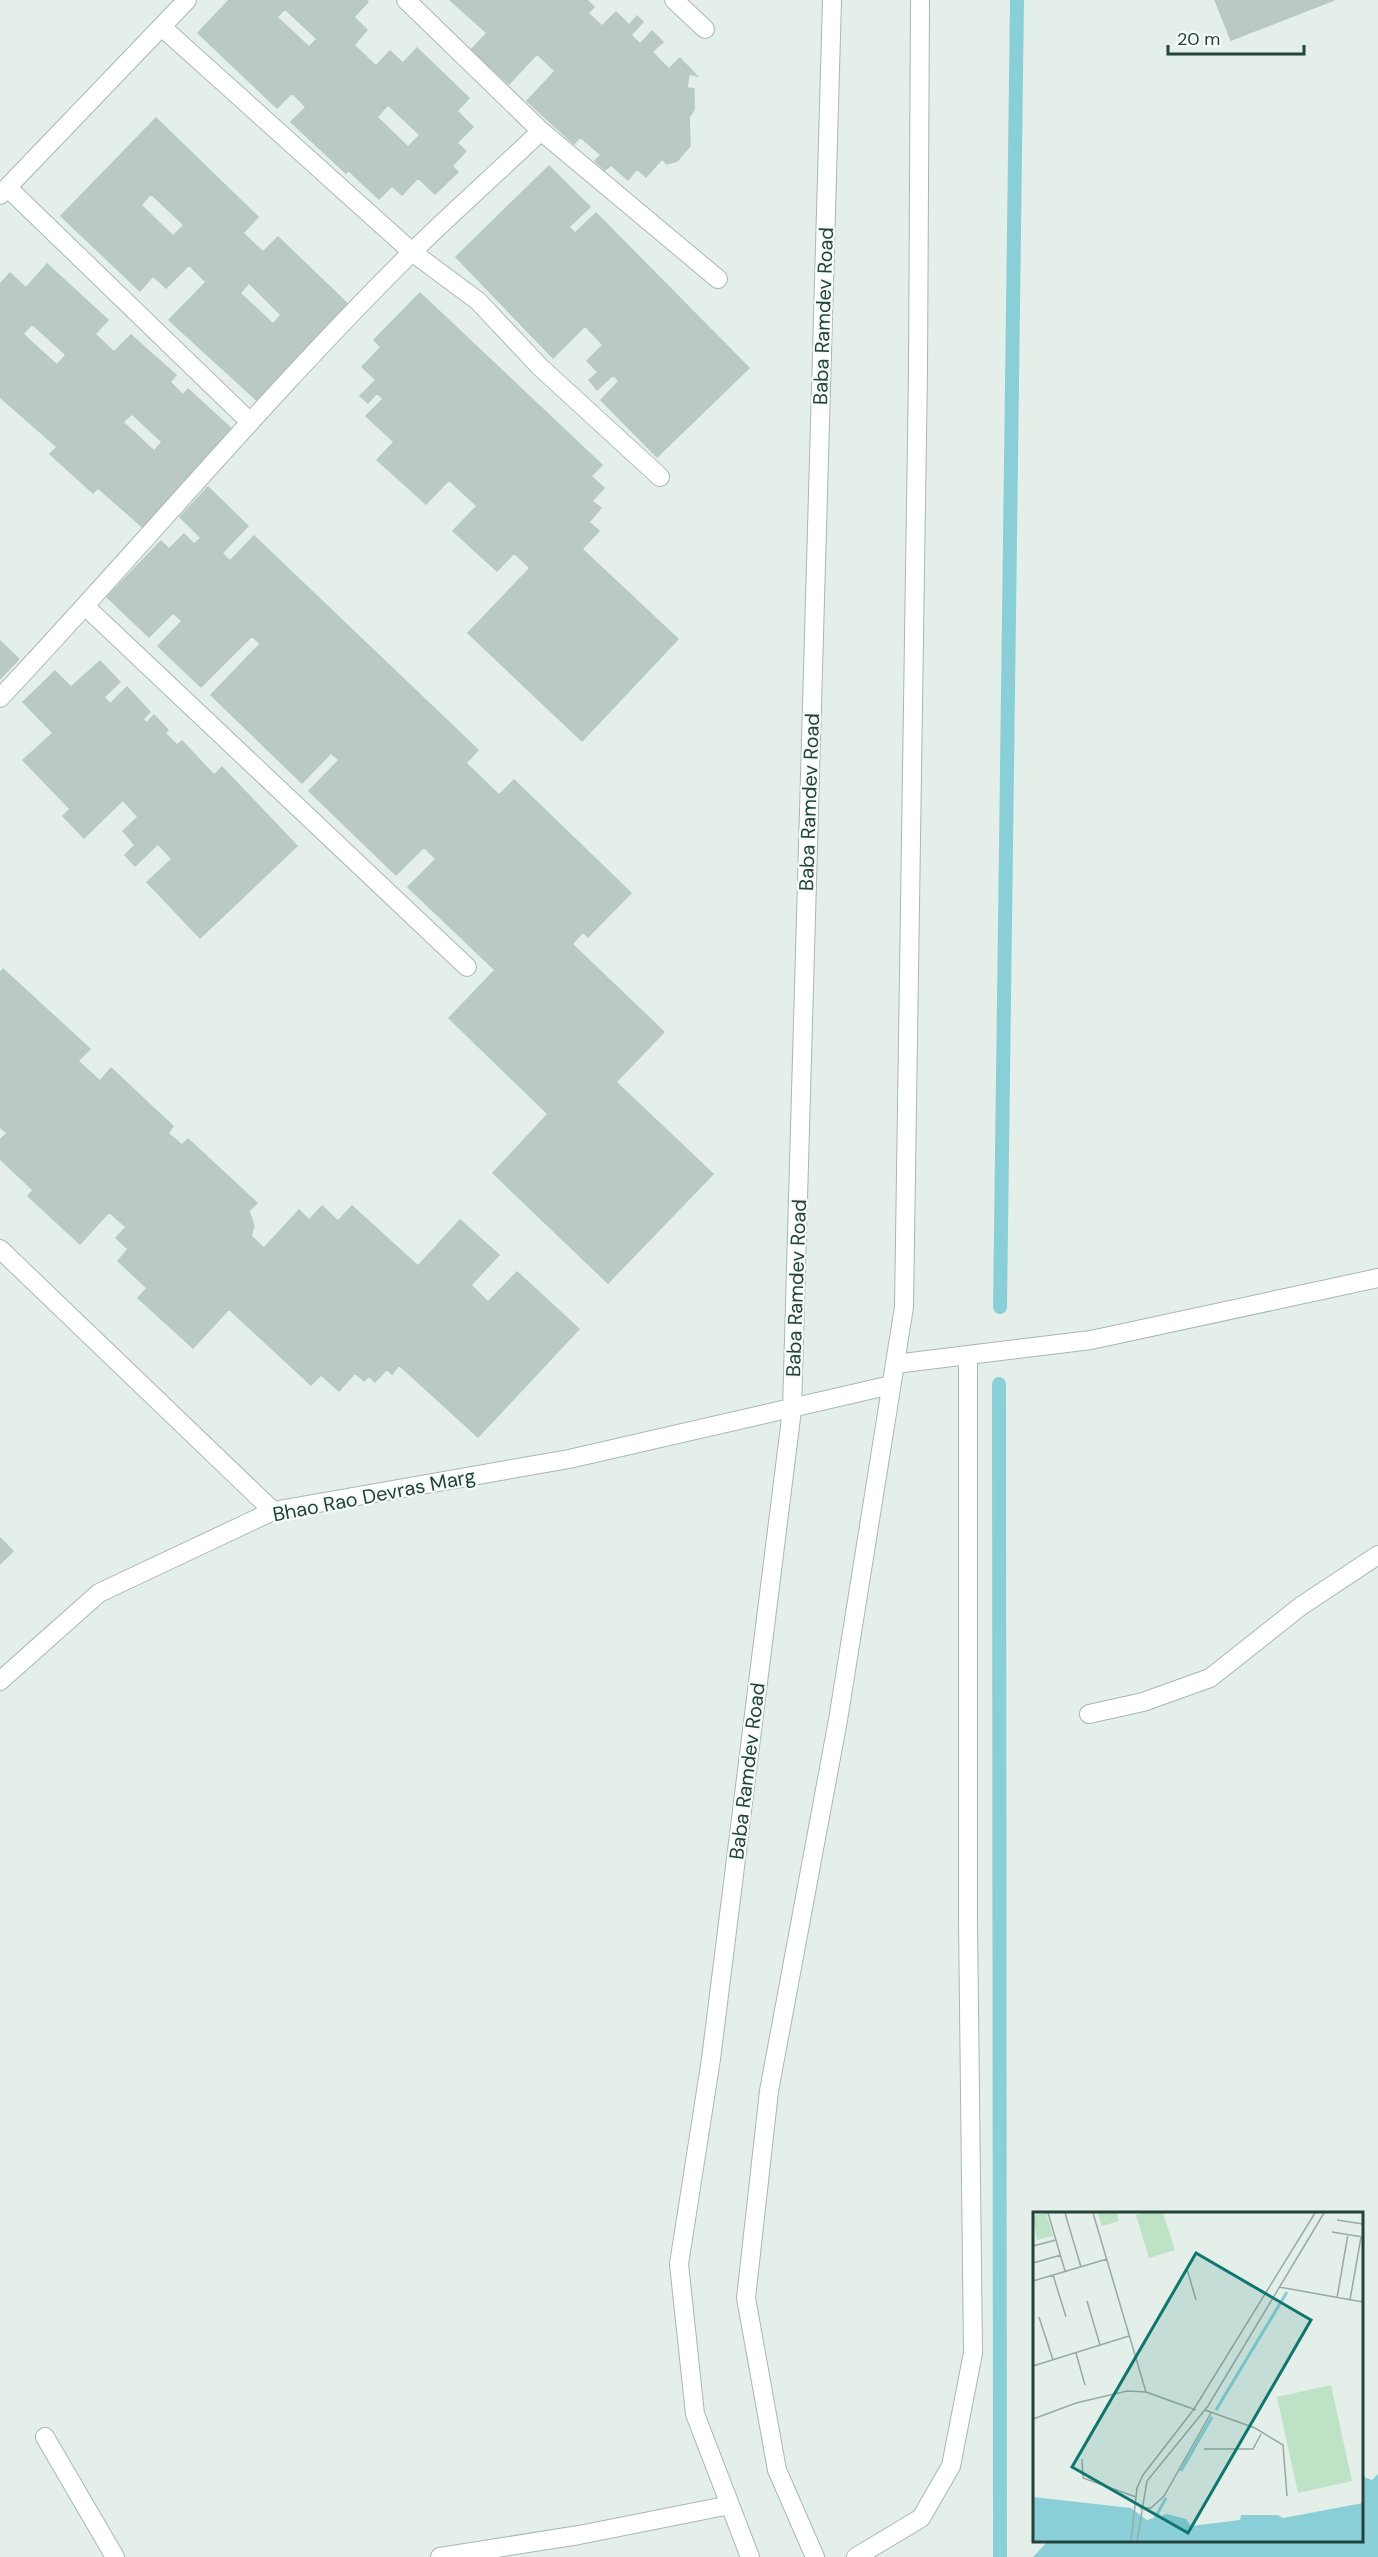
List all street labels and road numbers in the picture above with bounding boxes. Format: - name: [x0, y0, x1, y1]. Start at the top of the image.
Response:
- street label: Baba Ramdev Road: [807, 227, 839, 405]
- street label: Baba Ramdev Road: [793, 713, 825, 891]
- street label: Baba Ramdev Road: [780, 1199, 812, 1377]
- street label: Bhao Rao Devras Marg: [270, 1463, 478, 1527]
- street label: Baba Ramdev Road: [723, 1681, 771, 1861]

